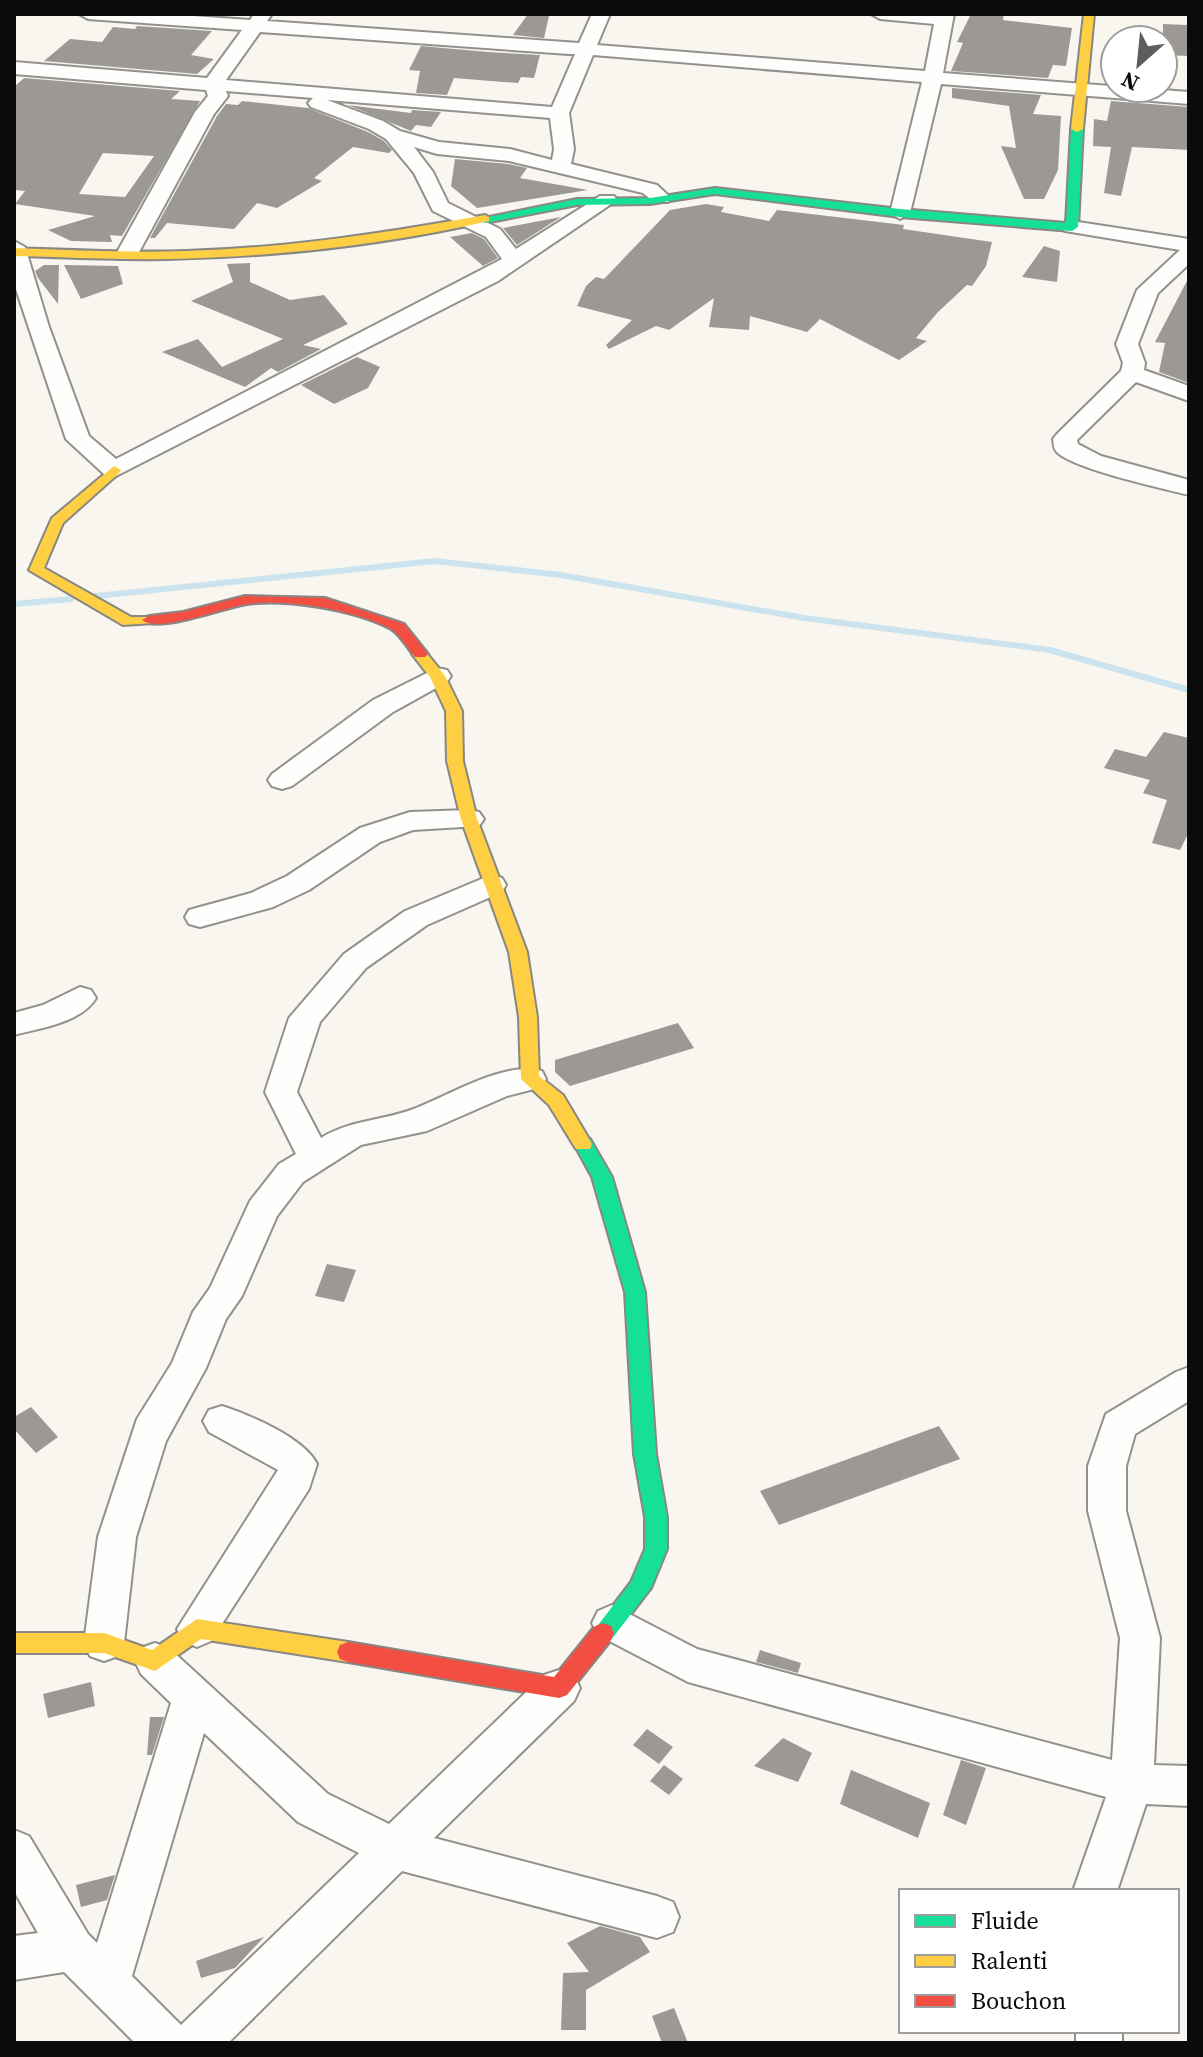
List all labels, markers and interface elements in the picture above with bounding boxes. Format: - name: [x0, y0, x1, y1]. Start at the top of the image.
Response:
- north arrow: [1099, 24, 1179, 104]
- text: N: [1116, 65, 1144, 99]
- legend: [899, 1889, 1179, 2033]
- text: Fluide: [971, 1904, 1039, 1937]
- text: Ralenti: [971, 1944, 1048, 1977]
- text: Bouchon: [971, 1984, 1066, 2017]

